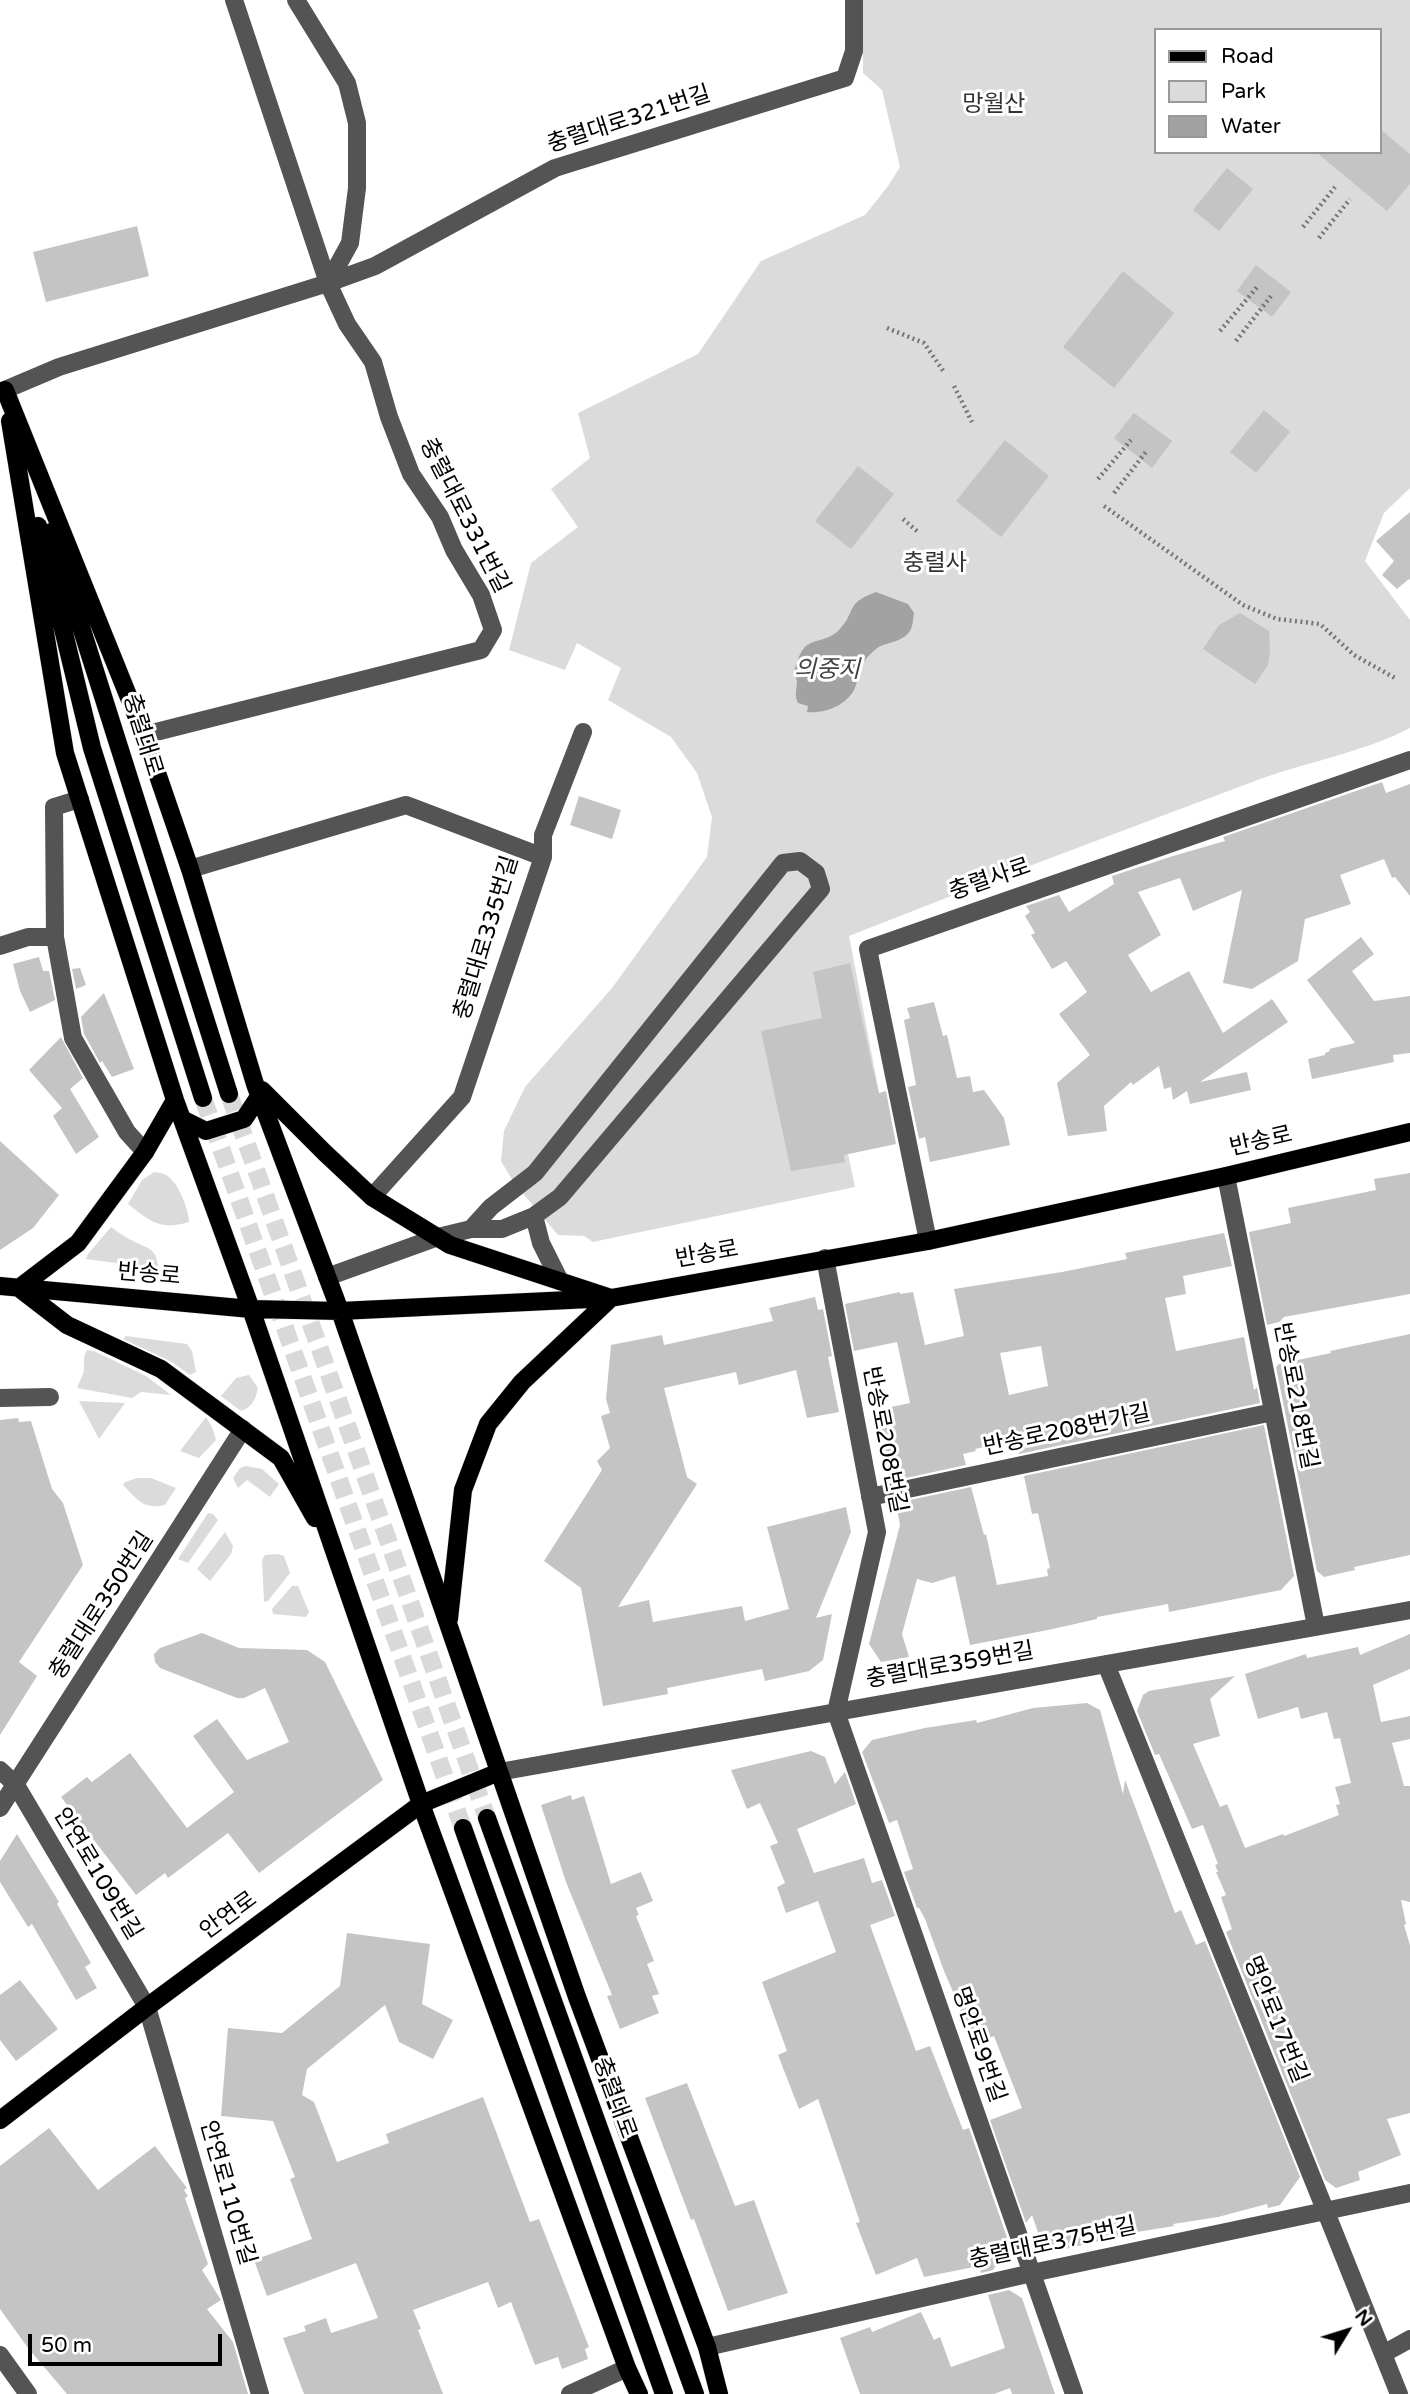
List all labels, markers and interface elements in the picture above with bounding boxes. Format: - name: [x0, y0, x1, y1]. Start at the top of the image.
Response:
- legend: [1154, 28, 1382, 154]
- text: Road: [1221, 44, 1274, 69]
- text: Park: [1221, 79, 1266, 104]
- street label: 충렬대로321번길: [544, 81, 714, 159]
- park label: 망월산: [962, 91, 1026, 119]
- text: Water: [1221, 114, 1281, 139]
- street label: 충렬대로331번길: [413, 434, 515, 598]
- park label: 충렬사: [903, 550, 967, 578]
- water label: 의중지: [794, 657, 860, 685]
- street label: 충렬대로: [116, 690, 168, 780]
- street label: 충렬대로335번길: [449, 853, 525, 1023]
- street label: 충렬사로: [945, 853, 1035, 907]
- street label: 반송로: [1227, 1121, 1295, 1163]
- street label: 반송로: [673, 1236, 741, 1274]
- street label: 반송로: [116, 1258, 182, 1292]
- street label: 반송로218번길: [1267, 1320, 1323, 1472]
- street label: 반송로208번길: [856, 1364, 912, 1516]
- street label: 반송로208번가길: [981, 1400, 1153, 1462]
- street label: 충렬대로350번길: [44, 1527, 160, 1685]
- street label: 충렬대로359번길: [864, 1638, 1036, 1694]
- street label: 안연로109번길: [47, 1803, 147, 1945]
- street label: 안연로: [195, 1886, 263, 1946]
- street label: 명안로17번길: [1237, 1952, 1313, 2088]
- street label: 명안로9번길: [945, 1984, 1011, 2106]
- street label: 충렬대로: [587, 2054, 641, 2142]
- street label: 안연로110번길: [193, 2118, 261, 2268]
- street label: 충렬대로375번길: [967, 2213, 1139, 2275]
- north arrow: [1312, 2296, 1382, 2366]
- text: N: [1350, 2305, 1377, 2331]
- scale bar: [32, 2320, 226, 2364]
- text: 50 m: [41, 2333, 92, 2358]

